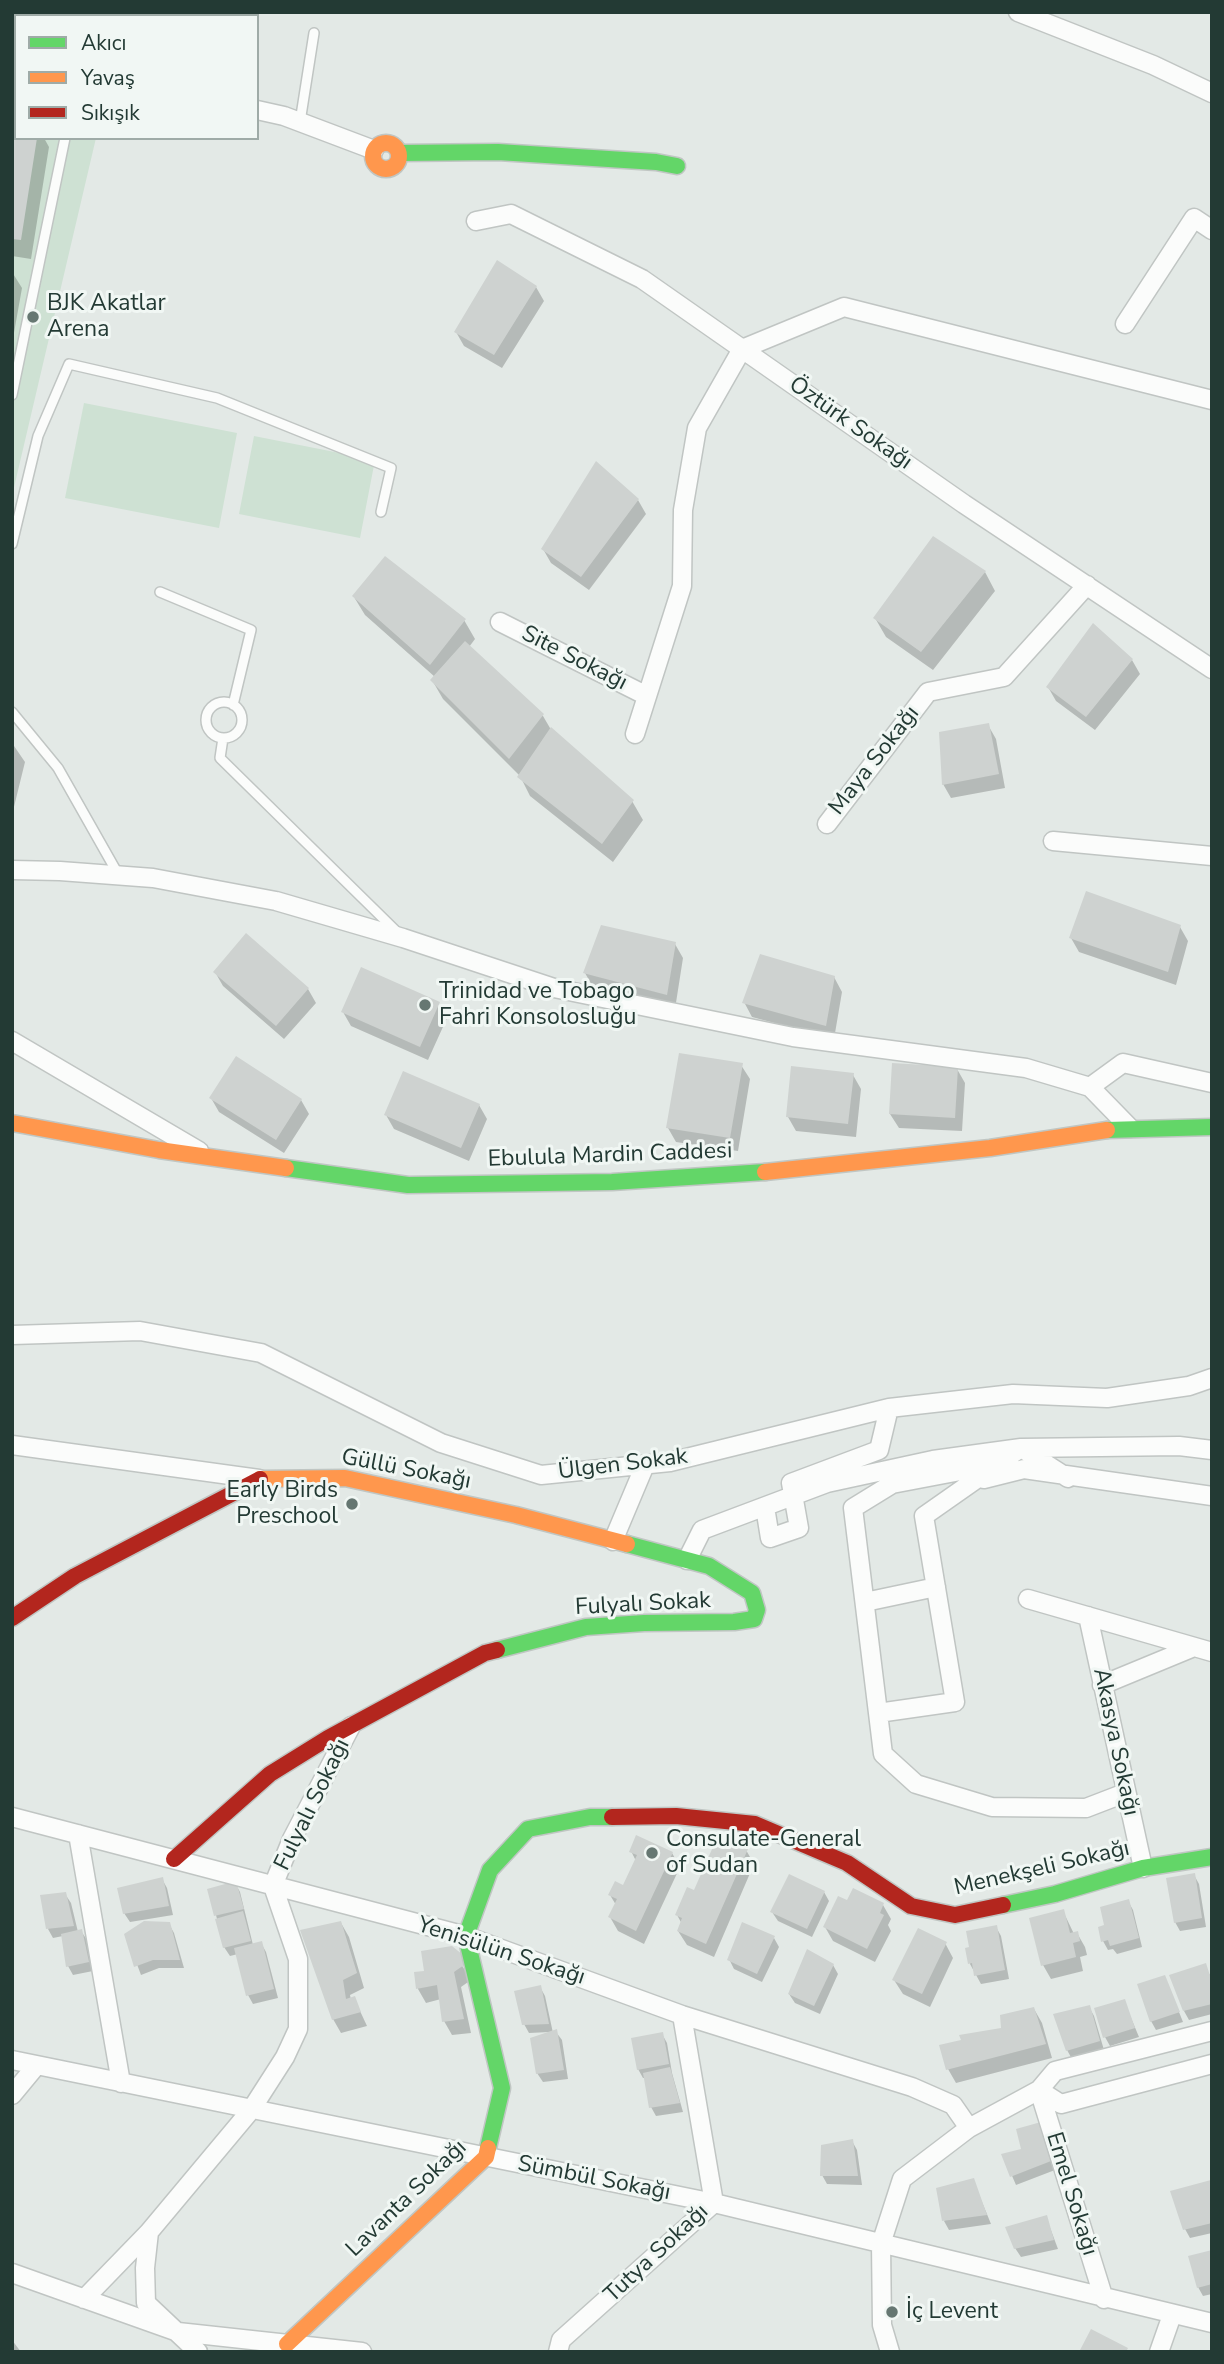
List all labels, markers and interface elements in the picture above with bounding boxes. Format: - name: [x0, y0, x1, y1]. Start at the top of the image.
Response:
- legend: [14, 14, 259, 140]
- text: Akıcı: [81, 29, 126, 57]
- text: Yavaş: [81, 64, 135, 92]
- text: Sıkışık: [81, 99, 140, 127]
- place label: BJK Akatlar Arena: [47, 290, 166, 344]
- marker: BJK Akatlar Arena: [25, 309, 41, 325]
- street label: Öztürk Sokağı: [783, 371, 917, 477]
- street label: Site Sokağı: [517, 621, 631, 697]
- street label: Maya Sokağı: [824, 701, 926, 821]
- place label: Trinidad ve Tobago Fahri Konsolosluğu: [439, 978, 636, 1032]
- marker: Trinidad ve Tobago Fahri Konsolosluğu: [417, 997, 433, 1013]
- street label: Ebulula Mardin Caddesi: [487, 1138, 733, 1174]
- street label: Ülgen Sokak: [557, 1443, 689, 1487]
- street label: Güllü Sokağı: [339, 1444, 473, 1496]
- place label: Early Birds Preschool: [227, 1477, 338, 1531]
- marker: Early Birds Preschool: [344, 1496, 360, 1512]
- street label: Fulyalı Sokak: [575, 1588, 711, 1622]
- street label: Akasya Sokağı: [1086, 1666, 1144, 1818]
- street label: Fulyalı Sokağı: [269, 1735, 357, 1875]
- place label: Consulate-General of Sudan: [666, 1826, 861, 1880]
- street label: Menekşeli Sokağı: [952, 1835, 1132, 1903]
- marker: Consulate-General of Sudan: [644, 1845, 660, 1861]
- street label: Yenisülün Sokağı: [414, 1912, 588, 1992]
- street label: Emel Sokağı: [1039, 2129, 1103, 2259]
- street label: Lavanta Sokağı: [341, 2135, 473, 2263]
- street label: Sümbül Sokağı: [515, 2151, 673, 2207]
- street label: Tutya Sokağı: [599, 2199, 715, 2309]
- place label: İç Levent: [906, 2298, 998, 2326]
- marker: İç Levent: [884, 2304, 900, 2320]

